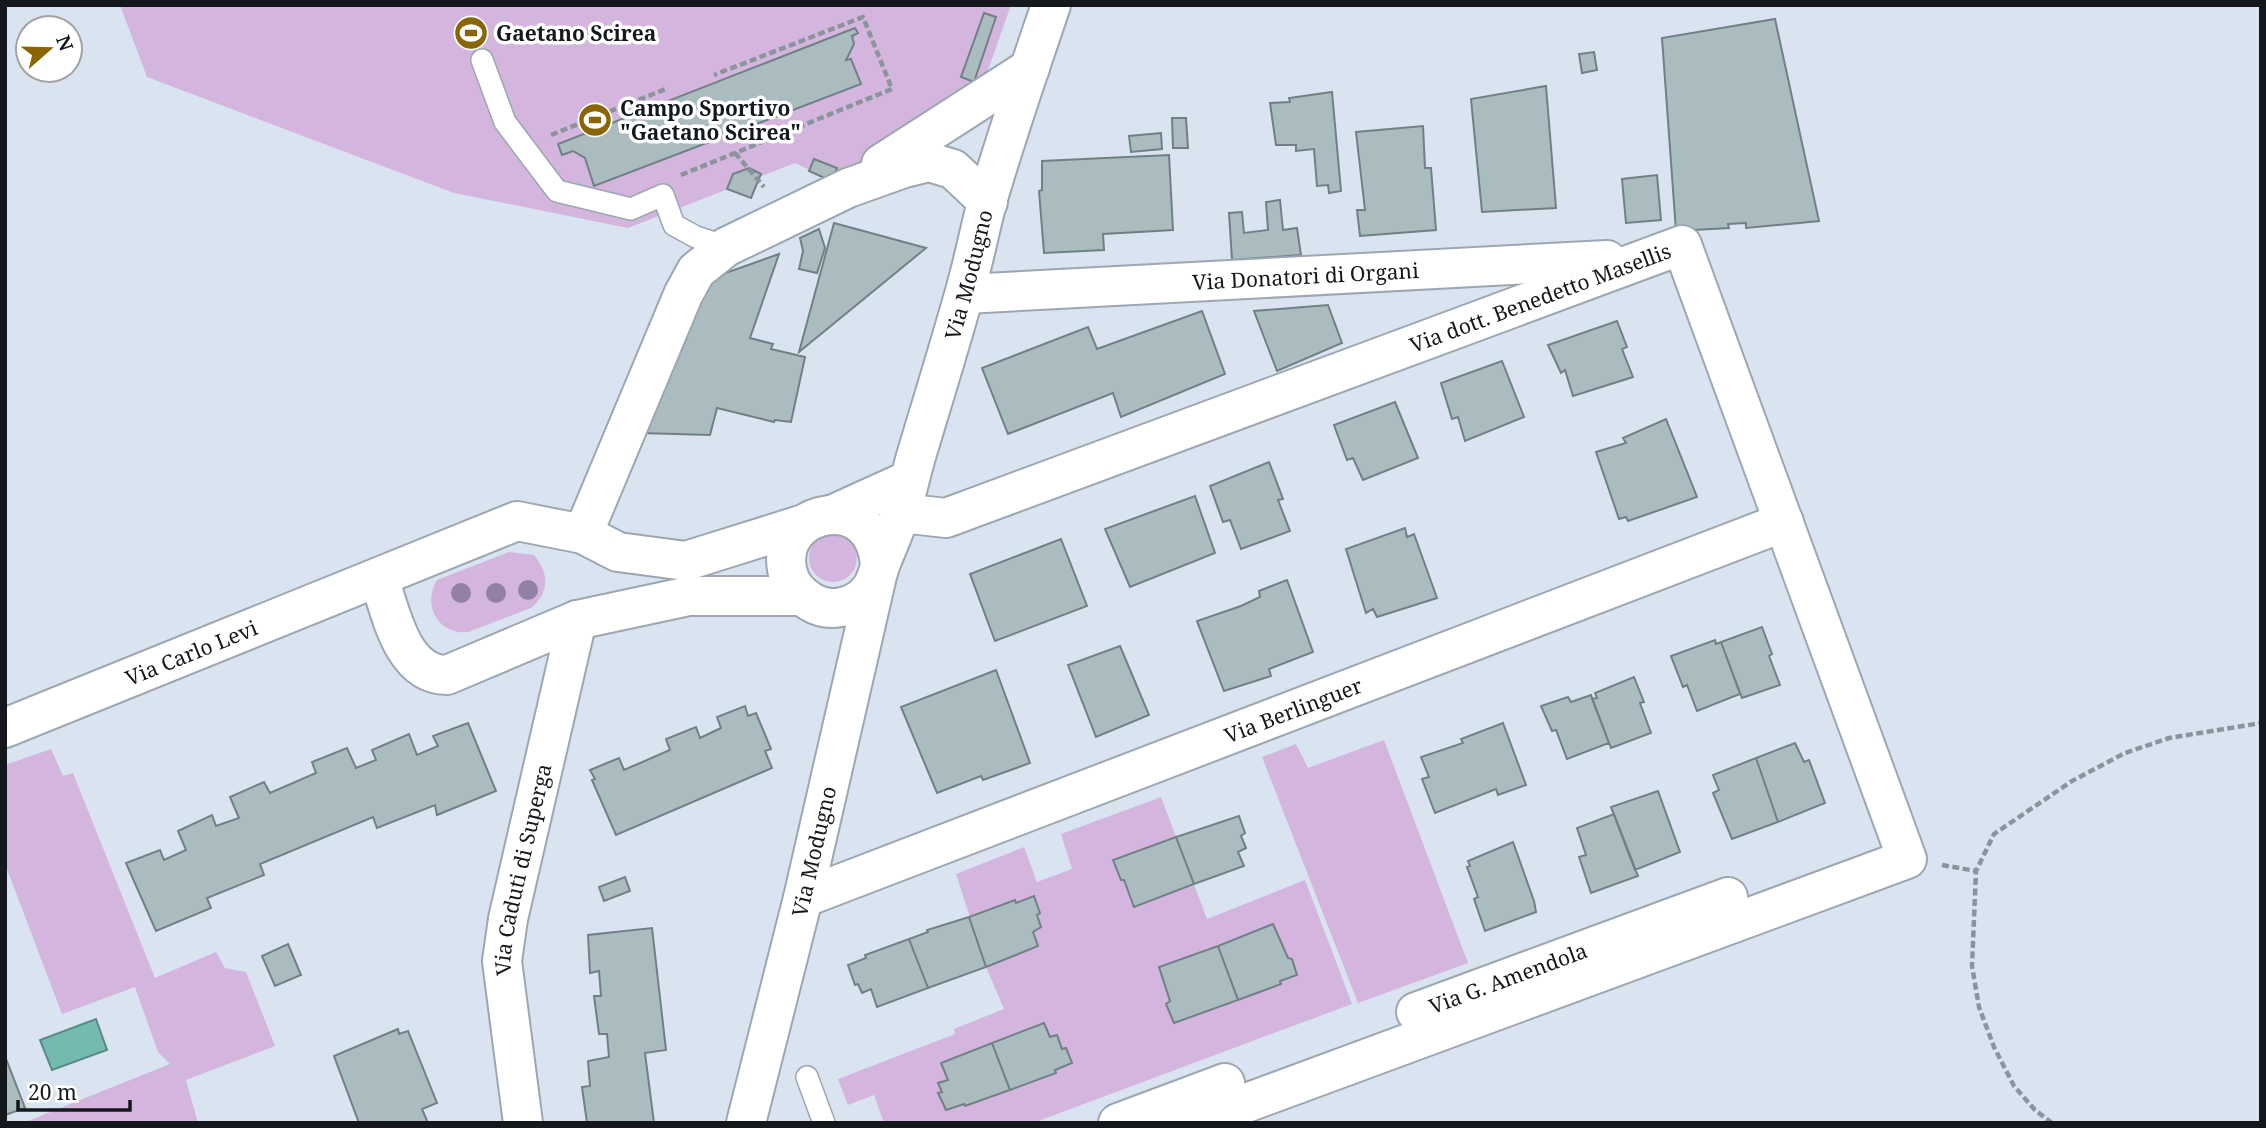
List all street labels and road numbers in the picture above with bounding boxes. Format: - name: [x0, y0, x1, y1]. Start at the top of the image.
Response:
- street label: Via Modugno: [938, 207, 999, 343]
- street label: Via dott. Benedetto Masellis: [1406, 236, 1675, 359]
- street label: Via Donatori di Organi: [1192, 256, 1420, 296]
- street label: Via Carlo Levi: [121, 613, 262, 692]
- street label: Via Berlinguer: [1220, 671, 1366, 749]
- street label: Via Caduti di Superga: [488, 761, 557, 977]
- street label: Via Modugno: [785, 783, 842, 920]
- street label: Via G. Amendola: [1425, 936, 1591, 1020]

